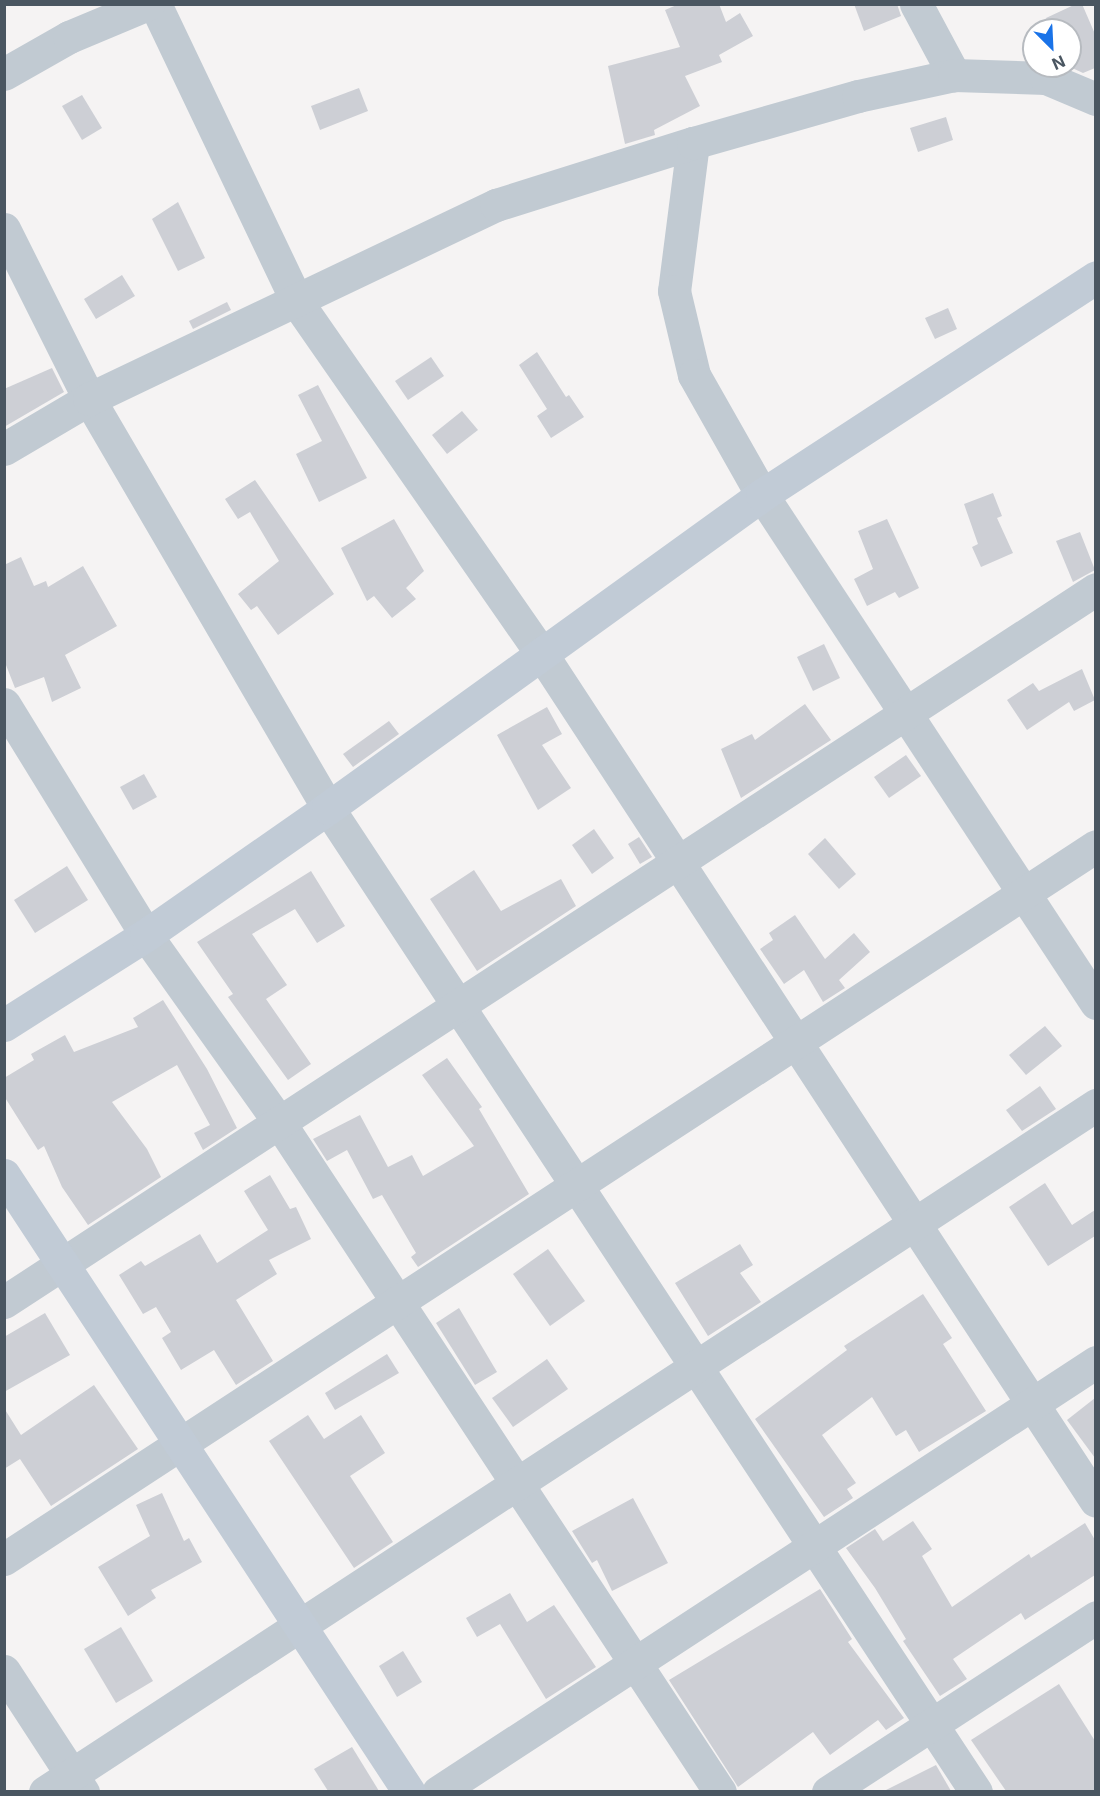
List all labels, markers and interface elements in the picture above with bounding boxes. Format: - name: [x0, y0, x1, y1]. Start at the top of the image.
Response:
- north arrow: [1022, 18, 1082, 78]
- text: N: [1049, 51, 1068, 74]

